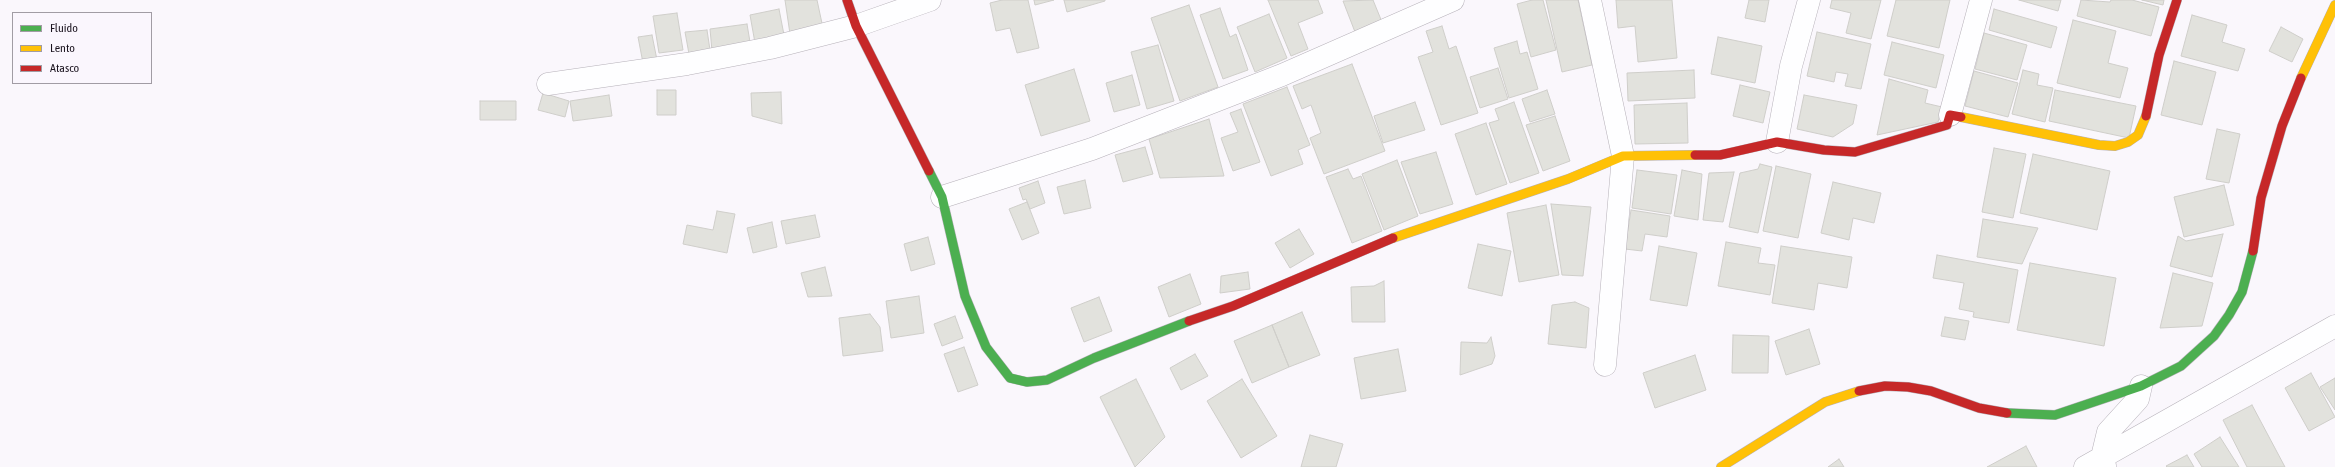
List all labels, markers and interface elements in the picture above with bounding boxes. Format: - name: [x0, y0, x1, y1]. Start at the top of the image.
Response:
- legend: [12, 12, 152, 84]
- text: Fluido: [50, 21, 78, 35]
- text: Lento: [50, 41, 75, 55]
- text: Atasco: [50, 61, 79, 75]

